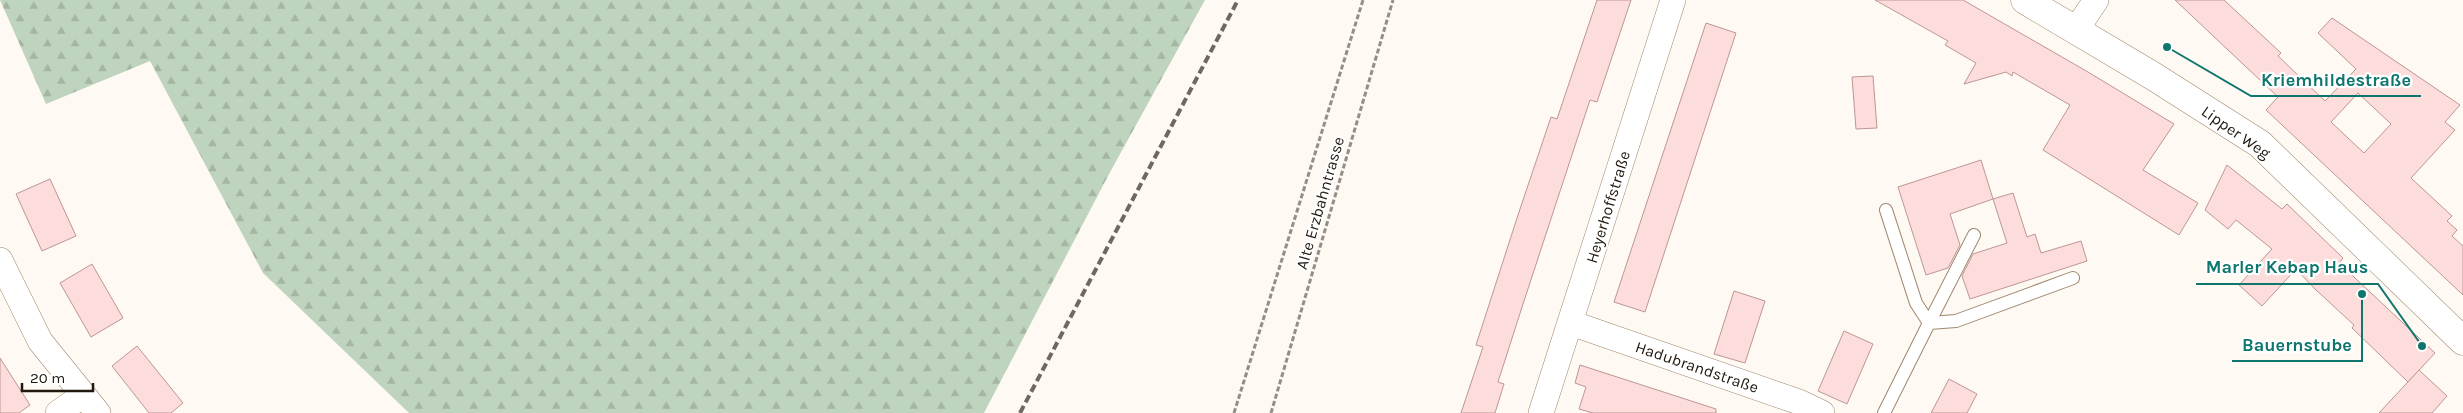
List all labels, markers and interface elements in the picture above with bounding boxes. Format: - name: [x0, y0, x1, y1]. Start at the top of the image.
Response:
- callout: Kriemhildestraße: [2251, 63, 2421, 96]
- text: Kriemhildestraße: [2261, 69, 2411, 91]
- street label: Lipper Weg: [2198, 101, 2274, 163]
- street label: Alte Erzbahntrasse: [1292, 134, 1348, 272]
- street label: Heyerhoffstraße: [1582, 149, 1634, 265]
- callout: Marler Kebap Haus: [2196, 251, 2378, 284]
- text: Marler Kebap Haus: [2206, 256, 2368, 278]
- callout: Bauernstube: [2232, 328, 2362, 361]
- text: Bauernstube: [2242, 334, 2352, 356]
- street label: Hadubrandstraße: [1633, 337, 1761, 397]
- scale bar: [22, 360, 94, 392]
- text: 20 m: [30, 369, 65, 387]

